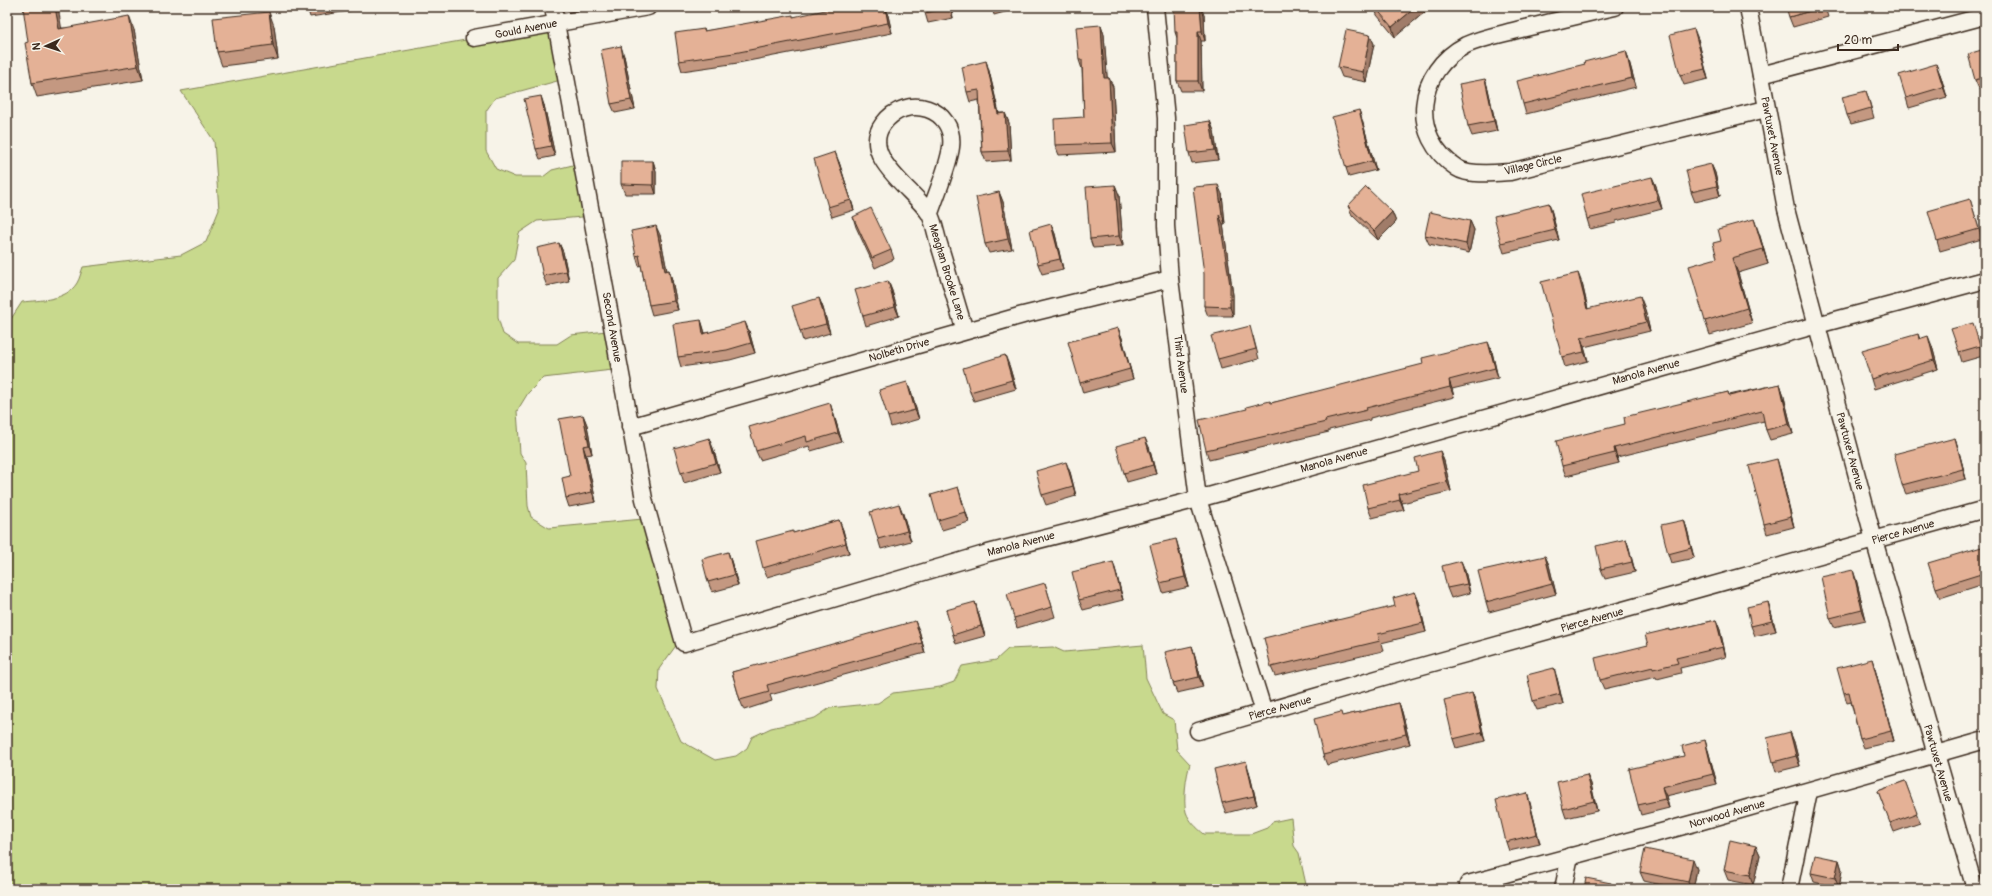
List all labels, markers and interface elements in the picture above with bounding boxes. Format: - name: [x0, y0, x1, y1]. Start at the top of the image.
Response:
- street label: Gould Avenue: [494, 17, 559, 41]
- north arrow: [26, 26, 66, 66]
- scale bar: [1838, 26, 1898, 52]
- text: 20 m: [1844, 33, 1873, 48]
- text: N: [30, 42, 43, 51]
- street label: Pawtuxet Avenue: [1758, 96, 1786, 177]
- street label: Village Circle: [1503, 152, 1564, 178]
- street label: Meaghan Brooke Lane: [926, 223, 968, 322]
- street label: Second Avenue: [599, 291, 625, 364]
- street label: Third Avenue: [1171, 334, 1191, 394]
- street label: Nolbeth Drive: [867, 335, 931, 365]
- street label: Manola Avenue: [1611, 356, 1682, 388]
- street label: Pawtuxet Avenue: [1833, 411, 1867, 492]
- street label: Manola Avenue: [1299, 444, 1370, 476]
- street label: Pierce Avenue: [1870, 517, 1936, 547]
- street label: Manola Avenue: [986, 529, 1057, 559]
- street label: Pierce Avenue: [1559, 605, 1625, 635]
- street label: Pierce Avenue: [1247, 693, 1313, 723]
- street label: Pawtuxet Avenue: [1921, 723, 1955, 804]
- street label: Norwood Avenue: [1688, 797, 1767, 831]

